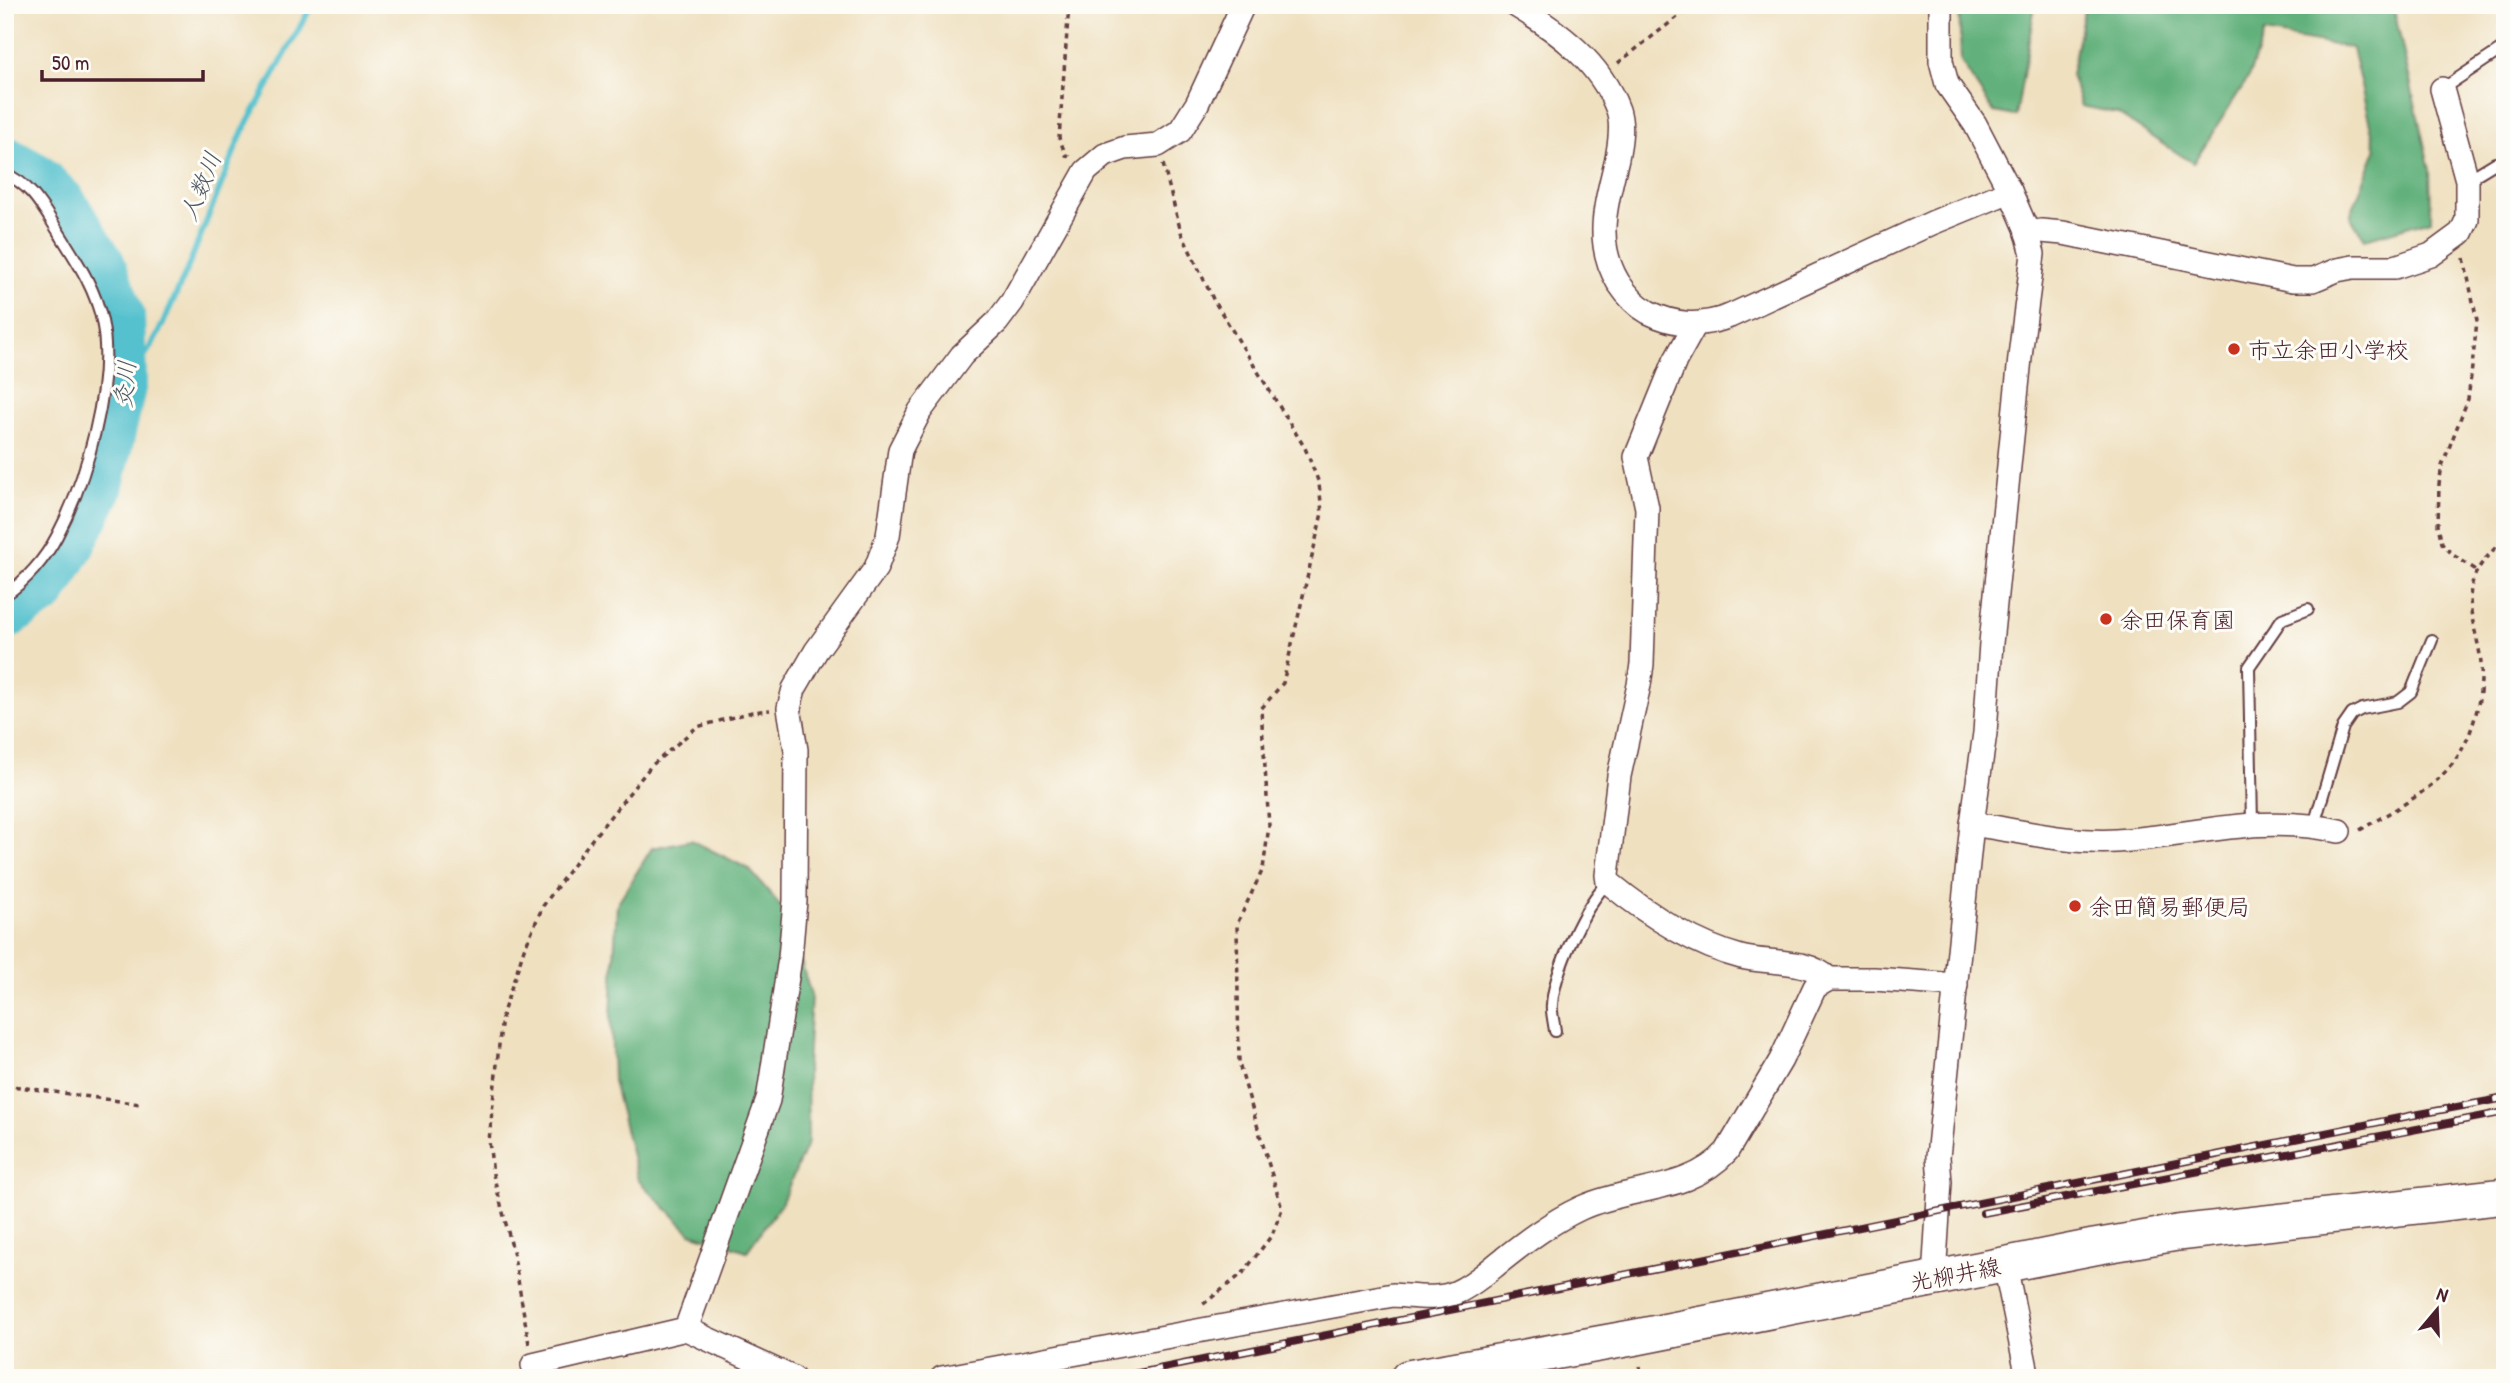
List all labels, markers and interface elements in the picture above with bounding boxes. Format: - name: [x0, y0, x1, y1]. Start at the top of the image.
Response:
- scale bar: [42, 38, 203, 82]
- text: 50 m: [52, 48, 89, 77]
- water label: 人数川: [172, 147, 228, 225]
- place label: 市立余田小学校: [2248, 334, 2409, 365]
- marker: 市立余田小学校: [2226, 341, 2242, 357]
- water label: 灸川: [106, 358, 142, 410]
- place label: 余田保育園: [2120, 604, 2235, 635]
- marker: 余田保育園: [2098, 611, 2114, 627]
- place label: 余田簡易郵便局: [2089, 891, 2250, 922]
- marker: 余田簡易郵便局: [2067, 898, 2083, 914]
- street label: 光柳井線: [1907, 1250, 2003, 1298]
- north arrow: [2402, 1274, 2472, 1344]
- text: N: [2434, 1280, 2452, 1308]

